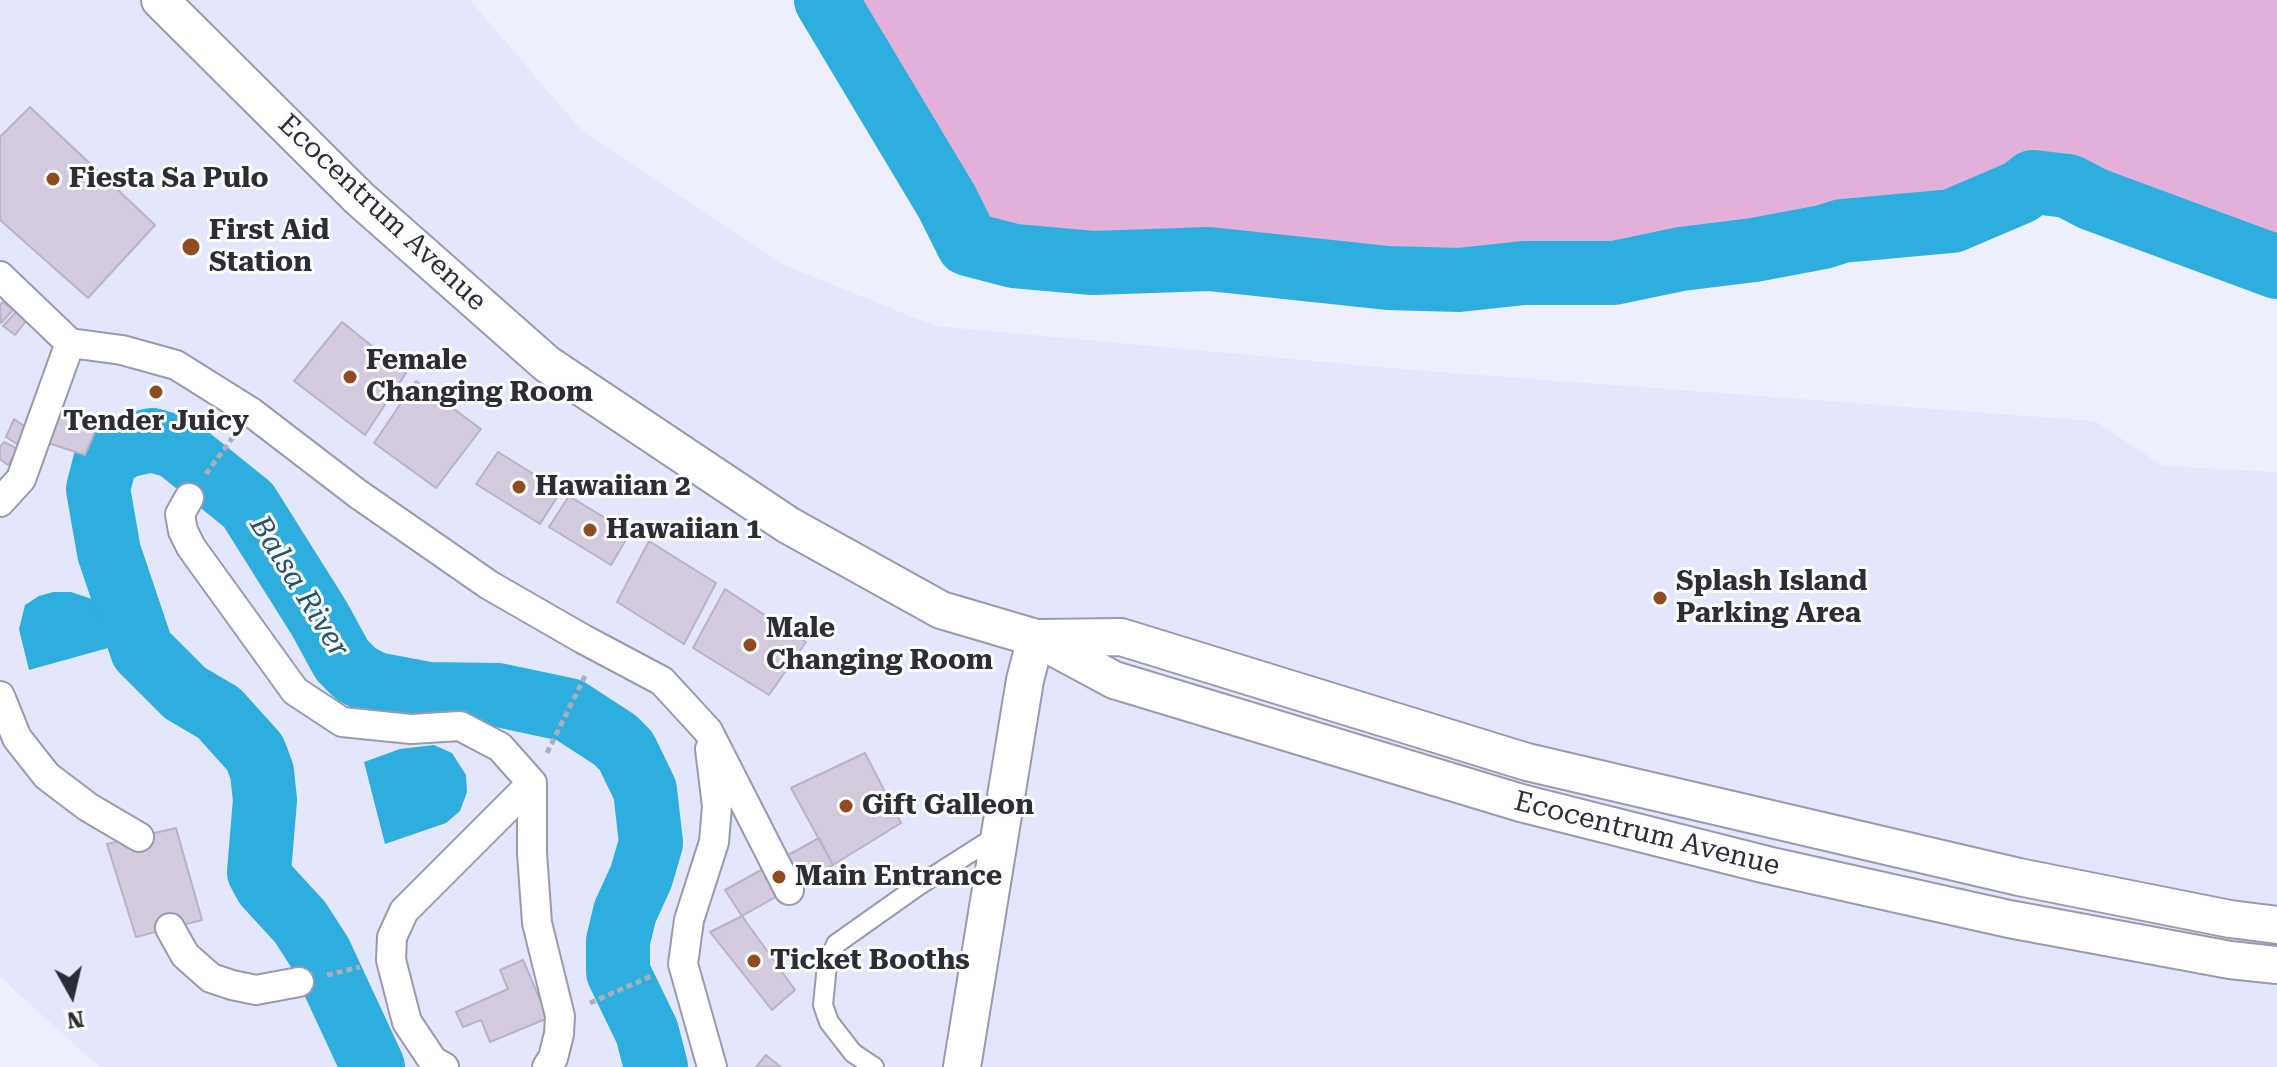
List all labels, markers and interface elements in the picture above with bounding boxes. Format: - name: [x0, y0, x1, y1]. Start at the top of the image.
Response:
- street label: Ecocentrum Avenue: [271, 108, 493, 318]
- place label: Fiesta Sa Pulo: [69, 162, 268, 196]
- marker: Fiesta Sa Pulo: [44, 170, 62, 188]
- place label: First Aid Station: [209, 214, 330, 280]
- marker: First Aid Station: [180, 236, 202, 258]
- place label: Female Changing Room: [366, 344, 593, 410]
- marker: Female Changing Room: [341, 368, 359, 386]
- marker: Tender Juicy: [147, 383, 165, 401]
- place label: Tender Juicy: [63, 405, 249, 439]
- place label: Hawaiian 2: [535, 470, 691, 504]
- marker: Hawaiian 2: [510, 478, 528, 496]
- water label: Balsa River: [241, 510, 357, 664]
- place label: Hawaiian 1: [606, 513, 762, 547]
- marker: Hawaiian 1: [581, 521, 599, 539]
- place label: Splash Island Parking Area: [1676, 565, 1868, 631]
- marker: Splash Island Parking Area: [1651, 589, 1669, 607]
- place label: Male Changing Room: [766, 612, 993, 678]
- marker: Male Changing Room: [741, 636, 759, 654]
- street label: Ecocentrum Avenue: [1511, 785, 1783, 883]
- place label: Gift Galleon: [862, 789, 1034, 823]
- marker: Gift Galleon: [837, 797, 855, 815]
- place label: Main Entrance: [795, 860, 1002, 894]
- marker: Main Entrance: [770, 868, 788, 886]
- place label: Ticket Booths: [770, 944, 970, 978]
- marker: Ticket Booths: [745, 952, 763, 970]
- north arrow: [32, 955, 112, 1035]
- text: N: [65, 1006, 86, 1033]

